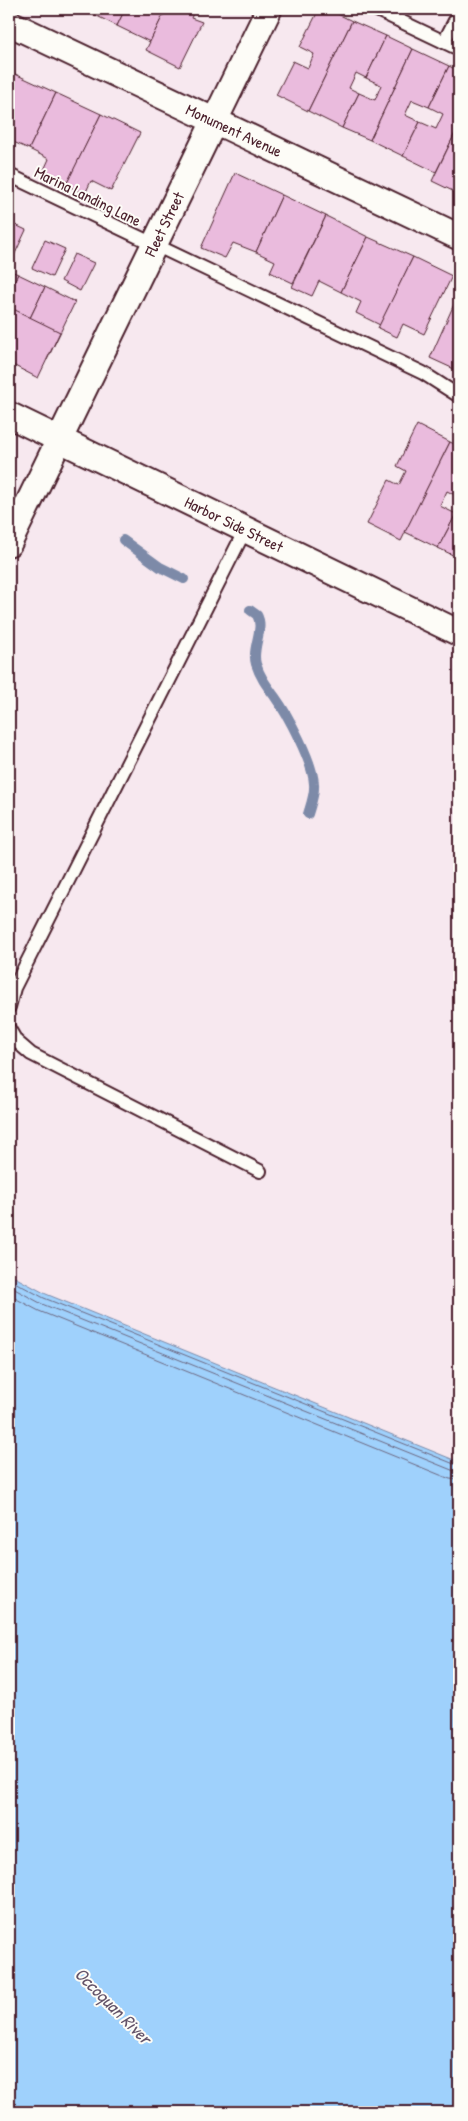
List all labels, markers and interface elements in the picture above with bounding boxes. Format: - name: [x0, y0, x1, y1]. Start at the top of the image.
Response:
- street label: Monument Avenue: [182, 98, 286, 162]
- street label: Marina Landing Lane: [31, 161, 145, 232]
- street label: Fleet Street: [138, 188, 189, 261]
- street label: Harbor Side Street: [181, 491, 287, 558]
- water label: Occoquan River: [69, 1962, 159, 2051]

